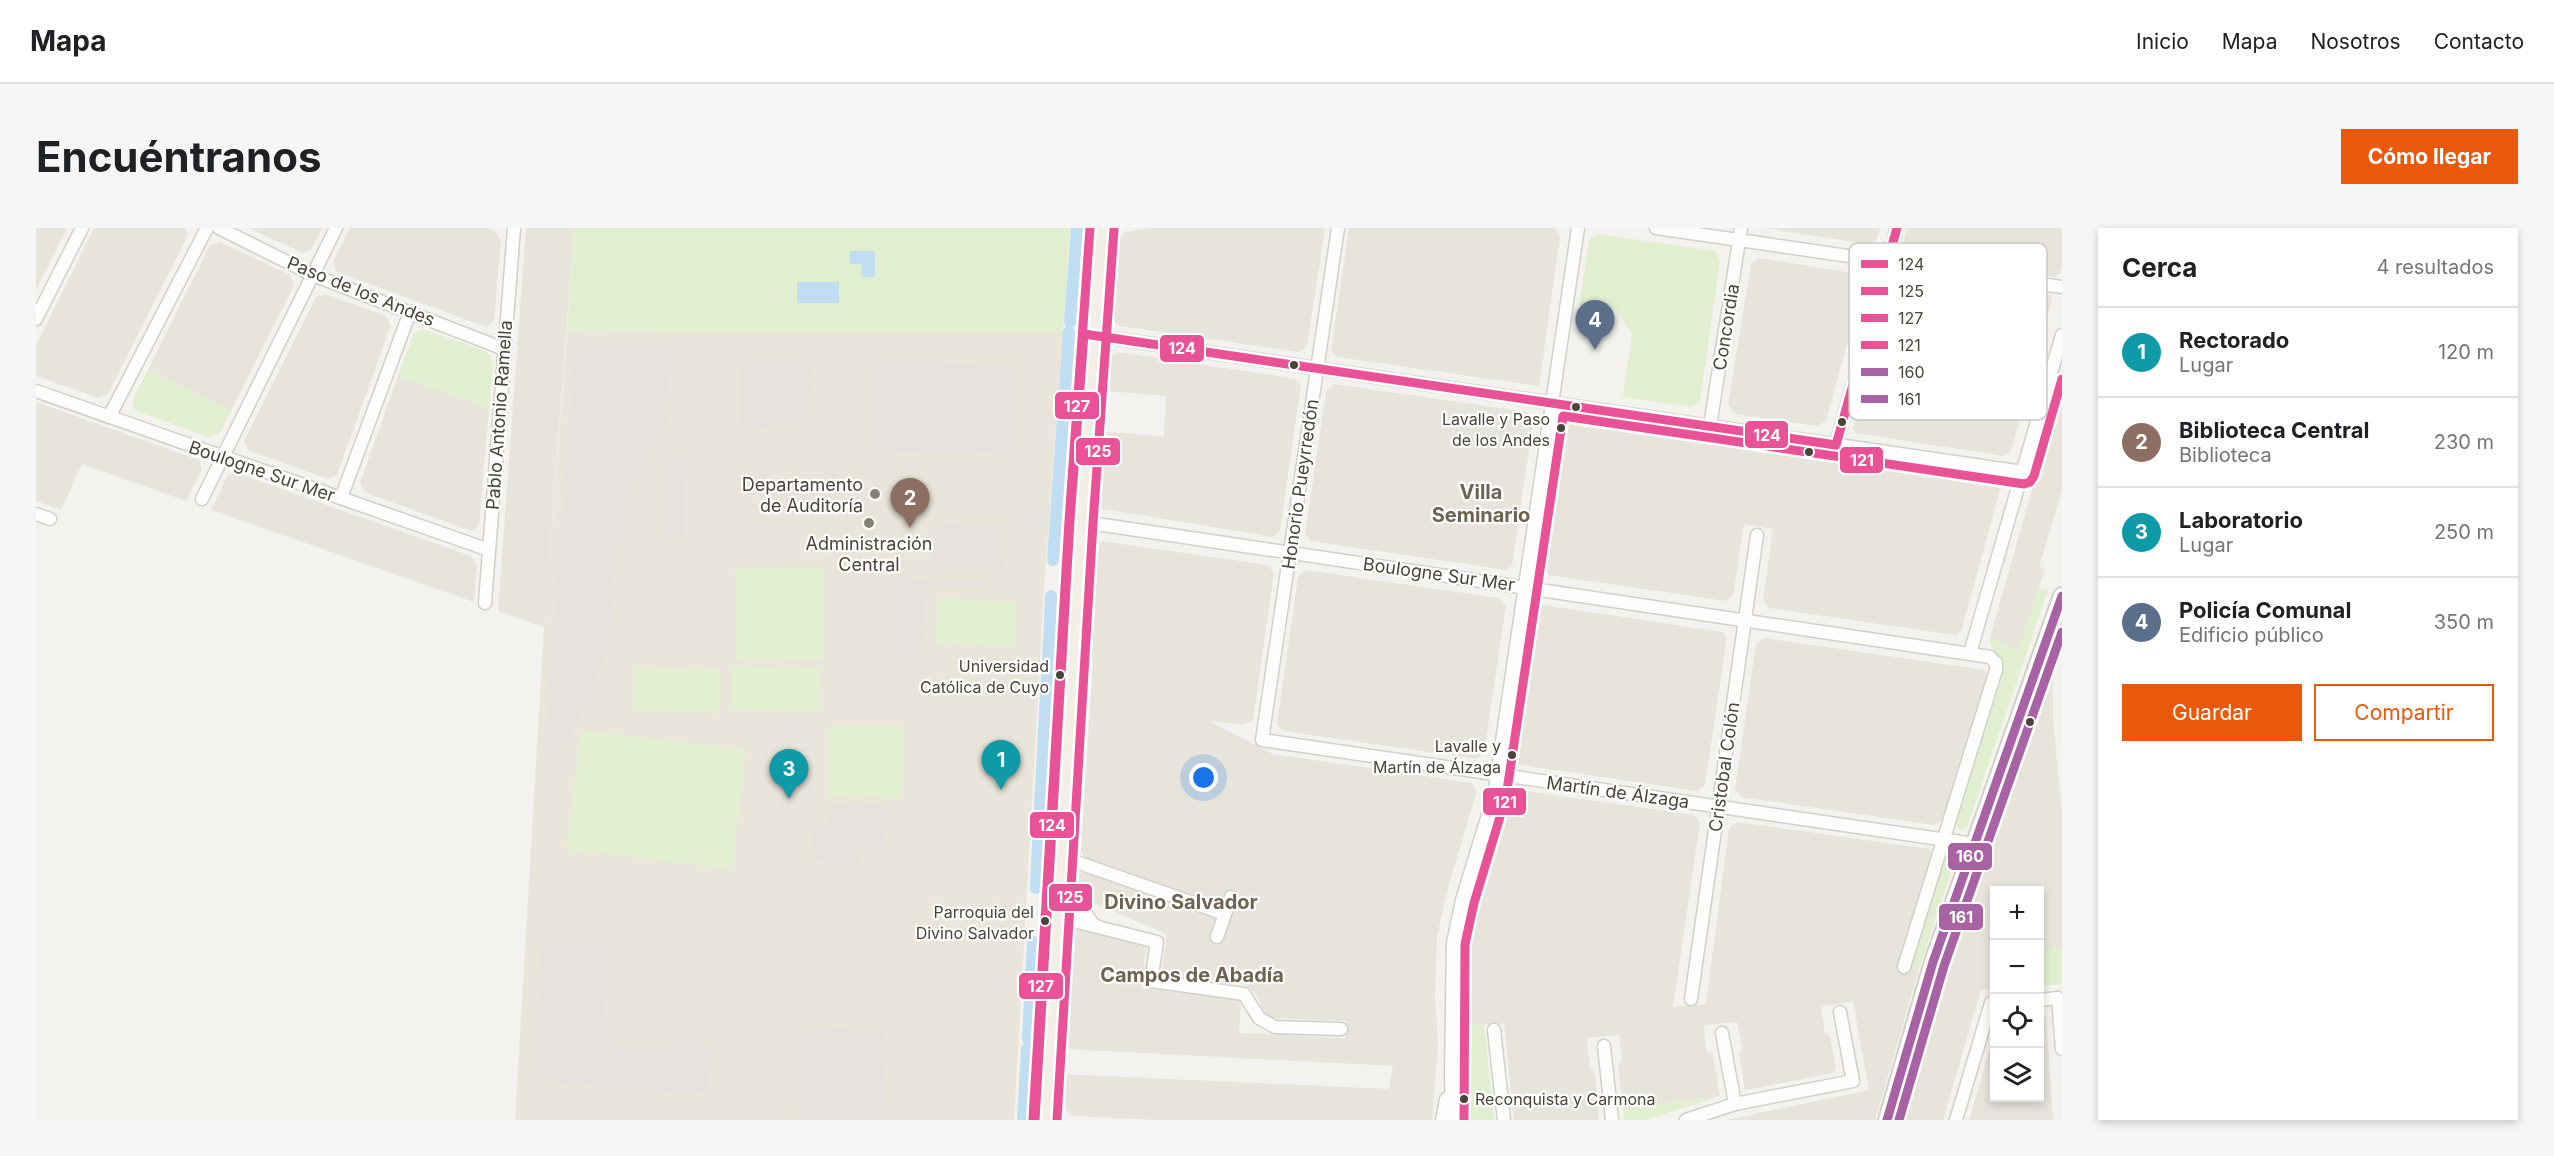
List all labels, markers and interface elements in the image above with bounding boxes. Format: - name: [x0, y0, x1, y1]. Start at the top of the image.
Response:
- text: Mapa: [30, 24, 107, 58]
- text: Inicio: [2136, 29, 2189, 54]
- text: Mapa: [2222, 29, 2277, 54]
- text: Nosotros: [2310, 29, 2401, 54]
- text: Contacto: [2434, 29, 2524, 54]
- button: Cómo llegar: [2341, 129, 2518, 184]
- text: Encuéntranos: [36, 131, 321, 182]
- legend: [1849, 243, 2047, 420]
- street label: Paso de los Andes: [284, 252, 438, 330]
- text: Cerca: [2122, 252, 2197, 283]
- text: 124: [1898, 254, 1924, 274]
- text: 4 resultados: [2376, 255, 2494, 279]
- text: 125: [1898, 281, 1924, 301]
- street label: Concordia: [1709, 282, 1743, 372]
- pin: 4: [1576, 300, 1614, 350]
- text: 127: [1898, 308, 1923, 328]
- street label: Pablo Antonio Ramella: [482, 320, 516, 510]
- text: Rectorado: [2179, 327, 2289, 353]
- line badge: 124: [1159, 334, 1205, 363]
- text: 121: [1898, 335, 1921, 355]
- text: 124: [1168, 338, 1196, 358]
- text: 1: [2137, 340, 2146, 364]
- text: 120 m: [2438, 340, 2494, 364]
- text: Lugar: [2179, 353, 2233, 377]
- unlabelled marker: [1288, 359, 1300, 371]
- text: 160: [1898, 362, 1925, 382]
- text: 161: [1898, 389, 1921, 409]
- line badge: 127: [1054, 391, 1100, 420]
- text: 127: [1064, 396, 1090, 416]
- street label: Honorio Pueyrredón: [1278, 397, 1322, 571]
- unlabelled marker: [1570, 401, 1582, 413]
- place label: Lavalle y Paso de los Andes: [1442, 409, 1550, 450]
- unlabelled marker: [1836, 416, 1848, 428]
- text: Biblioteca Central: [2179, 417, 2369, 443]
- line badge: 124: [1744, 420, 1789, 449]
- marker: Lavalle y Paso de los Andes: [1555, 422, 1567, 434]
- text: 124: [1753, 425, 1781, 445]
- text: 2: [2135, 430, 2148, 454]
- text: 230 m: [2434, 430, 2494, 454]
- street label: Boulogne Sur Mer: [186, 436, 338, 506]
- line badge: 125: [1075, 437, 1121, 466]
- text: 125: [1084, 441, 1112, 461]
- text: Biblioteca: [2179, 443, 2272, 467]
- unlabelled marker: [1803, 446, 1815, 458]
- line badge: 121: [1839, 446, 1884, 474]
- text: 121: [1850, 450, 1874, 470]
- place label: Departamento de Auditoría: [742, 474, 863, 516]
- pin: 2: [890, 478, 930, 528]
- district label: Villa Seminario: [1432, 480, 1530, 527]
- marker: Departamento de Auditoría: [868, 487, 882, 501]
- text: Laboratorio: [2179, 507, 2303, 533]
- marker: Administración Central: [862, 516, 876, 530]
- text: 3: [2135, 520, 2148, 544]
- text: 250 m: [2434, 520, 2494, 544]
- place label: Administración Central: [806, 533, 932, 575]
- text: Lugar: [2179, 533, 2233, 557]
- street label: Boulogne Sur Mer: [1362, 553, 1517, 595]
- text: Policía Comunal: [2179, 597, 2351, 623]
- text: 4: [2135, 610, 2148, 634]
- text: 350 m: [2434, 610, 2494, 634]
- text: Edificio público: [2179, 623, 2324, 647]
- place label: Universidad Católica de Cuyo: [920, 656, 1049, 697]
- marker: Universidad Católica de Cuyo: [1054, 669, 1066, 681]
- button: Guardar: [2122, 684, 2302, 741]
- button: Compartir: [2314, 684, 2494, 741]
- street label: Cristobal Colón: [1704, 701, 1744, 833]
- unlabelled marker: [2024, 716, 2036, 728]
- place label: Lavalle y Martín de Álzaga: [1373, 736, 1501, 777]
- pin: 1: [982, 740, 1020, 790]
- marker: Lavalle y Martín de Álzaga: [1506, 749, 1518, 761]
- pin: 3: [770, 750, 808, 799]
- your location: [1189, 763, 1218, 792]
- street label: Martín de Álzaga: [1545, 771, 1691, 812]
- line badge: 121: [1482, 787, 1527, 816]
- text: 121: [1493, 792, 1517, 812]
- line badge: 124: [1029, 811, 1075, 839]
- text: 124: [1038, 815, 1066, 835]
- line badge: 160: [1947, 842, 1993, 871]
- text: 160: [1956, 846, 1984, 866]
- line badge: 125: [1048, 883, 1093, 912]
- map controls: [1990, 886, 2044, 1102]
- button: +: [1990, 886, 2044, 940]
- text: 125: [1056, 887, 1084, 907]
- district label: Divino Salvador: [1104, 890, 1258, 914]
- place label: Parroquia del Divino Salvador: [916, 902, 1034, 943]
- line badge: 161: [1938, 903, 1984, 931]
- text: 161: [1949, 907, 1973, 927]
- marker: Parroquia del Divino Salvador: [1039, 915, 1051, 927]
- button: −: [1990, 940, 2044, 994]
- district label: Campos de Abadía: [1100, 963, 1284, 987]
- line badge: 127: [1018, 972, 1064, 1000]
- text: 127: [1028, 976, 1054, 996]
- button: locate: [1990, 994, 2044, 1048]
- button: layers: [1990, 1048, 2044, 1102]
- place label: Reconquista y Carmona: [1475, 1089, 1655, 1109]
- marker: Reconquista y Carmona: [1458, 1093, 1470, 1105]

